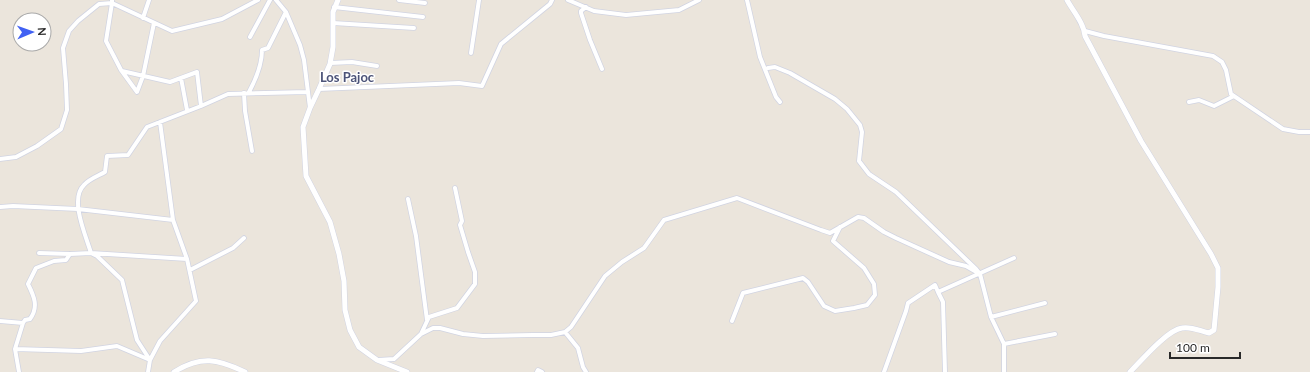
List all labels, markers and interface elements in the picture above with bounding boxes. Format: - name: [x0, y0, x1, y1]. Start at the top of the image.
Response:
- north arrow: [12, 12, 52, 52]
- text: N: [36, 27, 49, 36]
- district label: Los Pajoc: [320, 69, 375, 85]
- scale bar: [1170, 334, 1240, 360]
- text: 100 m: [1176, 340, 1210, 355]

